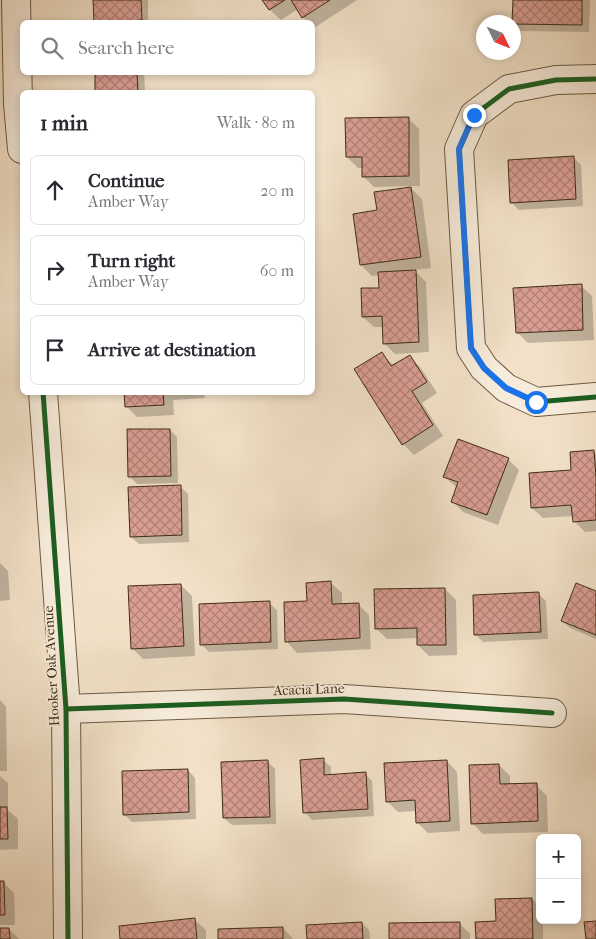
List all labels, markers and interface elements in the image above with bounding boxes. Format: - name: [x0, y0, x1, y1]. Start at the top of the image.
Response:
- north arrow: [476, 15, 521, 60]
- search box: [20, 20, 315, 75]
- icon: search: [38, 34, 66, 62]
- text: Search here: [78, 37, 174, 59]
- route end: [463, 104, 486, 127]
- text: 1 min: [40, 111, 88, 135]
- text: Walk · 80 m: [217, 113, 295, 132]
- text: Continue: [88, 170, 164, 192]
- icon: ahead: [41, 176, 69, 204]
- text: 20 m: [260, 181, 294, 200]
- text: Amber Way: [88, 192, 168, 211]
- text: Turn right: [88, 250, 175, 272]
- icon: right: [41, 256, 69, 284]
- text: 60 m: [260, 261, 294, 280]
- text: Amber Way: [88, 272, 168, 291]
- icon: arrive: [41, 336, 69, 364]
- text: Arrive at destination: [88, 339, 256, 361]
- route start: [525, 391, 548, 414]
- street label: Hooker Oak Avenue: [40, 605, 63, 727]
- street label: Acacia Lane: [272, 680, 345, 699]
- map controls: [536, 834, 581, 924]
- button: +: [536, 834, 581, 879]
- button: −: [536, 879, 581, 924]

